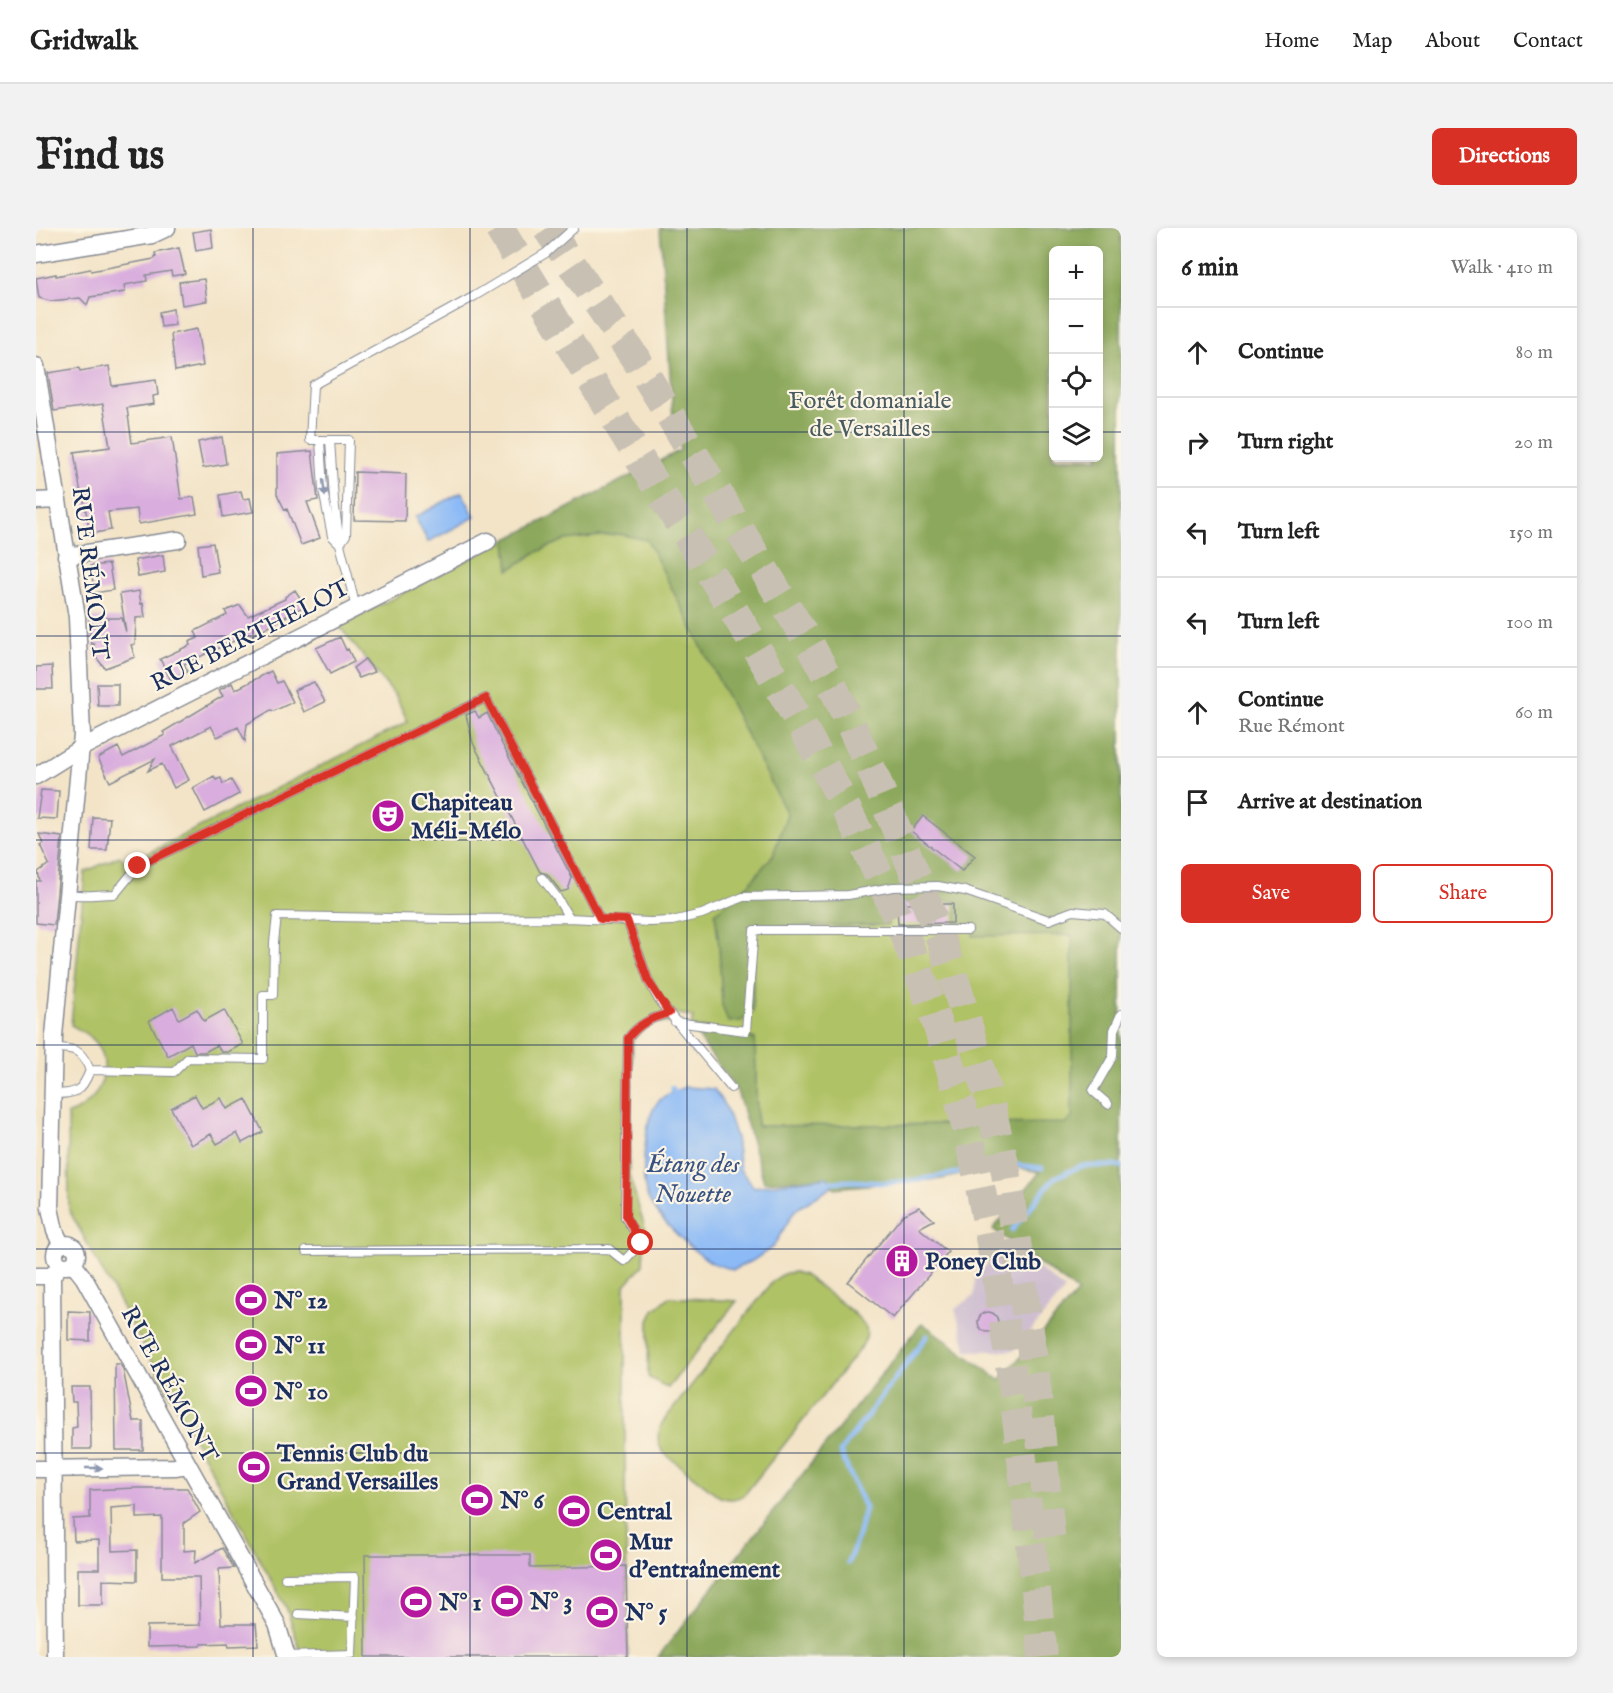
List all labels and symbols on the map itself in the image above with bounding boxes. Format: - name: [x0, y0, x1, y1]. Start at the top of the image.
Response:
- park label: Forêt domaniale de Versailles: [789, 386, 951, 445]
- one-way arrow: [319, 479, 328, 498]
- street label: RUE RÉMONT: [63, 485, 116, 662]
- street label: RUE BERTHELOT: [146, 573, 356, 700]
- place label: Chapiteau Méli-Mélo: [411, 788, 521, 847]
- theatre icon: Chapiteau Méli-Mélo: [370, 798, 406, 834]
- route end: [124, 852, 150, 878]
- water label: Étang des Nouette: [645, 1148, 740, 1211]
- route start: [627, 1229, 653, 1255]
- building icon: Poney Club: [884, 1243, 920, 1279]
- place label: Poney Club: [925, 1247, 1041, 1278]
- sports icon: N° 12: [233, 1282, 269, 1318]
- place label: N° 12: [273, 1286, 328, 1317]
- street label: RUE RÉMONT: [113, 1301, 225, 1469]
- sports icon: N° 11: [233, 1327, 269, 1363]
- place label: N° 11: [273, 1331, 326, 1362]
- sports icon: N° 10: [233, 1373, 269, 1409]
- place label: N° 10: [273, 1377, 328, 1408]
- place label: Tennis Club du Grand Versailles: [276, 1439, 439, 1498]
- sports icon: Tennis Club du Grand Versailles: [236, 1449, 272, 1485]
- one-way arrow: [85, 1463, 104, 1473]
- sports icon: N° 6: [459, 1482, 495, 1518]
- place label: N° 6: [499, 1486, 545, 1517]
- sports icon: Central: [556, 1493, 592, 1529]
- place label: Central: [597, 1497, 672, 1528]
- place label: Mur d'entraînement: [629, 1527, 781, 1586]
- sports icon: Mur d'entraînement: [588, 1537, 624, 1573]
- sports icon: N° 3: [489, 1583, 525, 1619]
- sports icon: N° 1: [398, 1584, 434, 1620]
- place label: N° 3: [529, 1587, 573, 1618]
- place label: N° 1: [438, 1588, 482, 1619]
- sports icon: N° 5: [584, 1594, 620, 1630]
- place label: N° 5: [624, 1598, 668, 1629]

